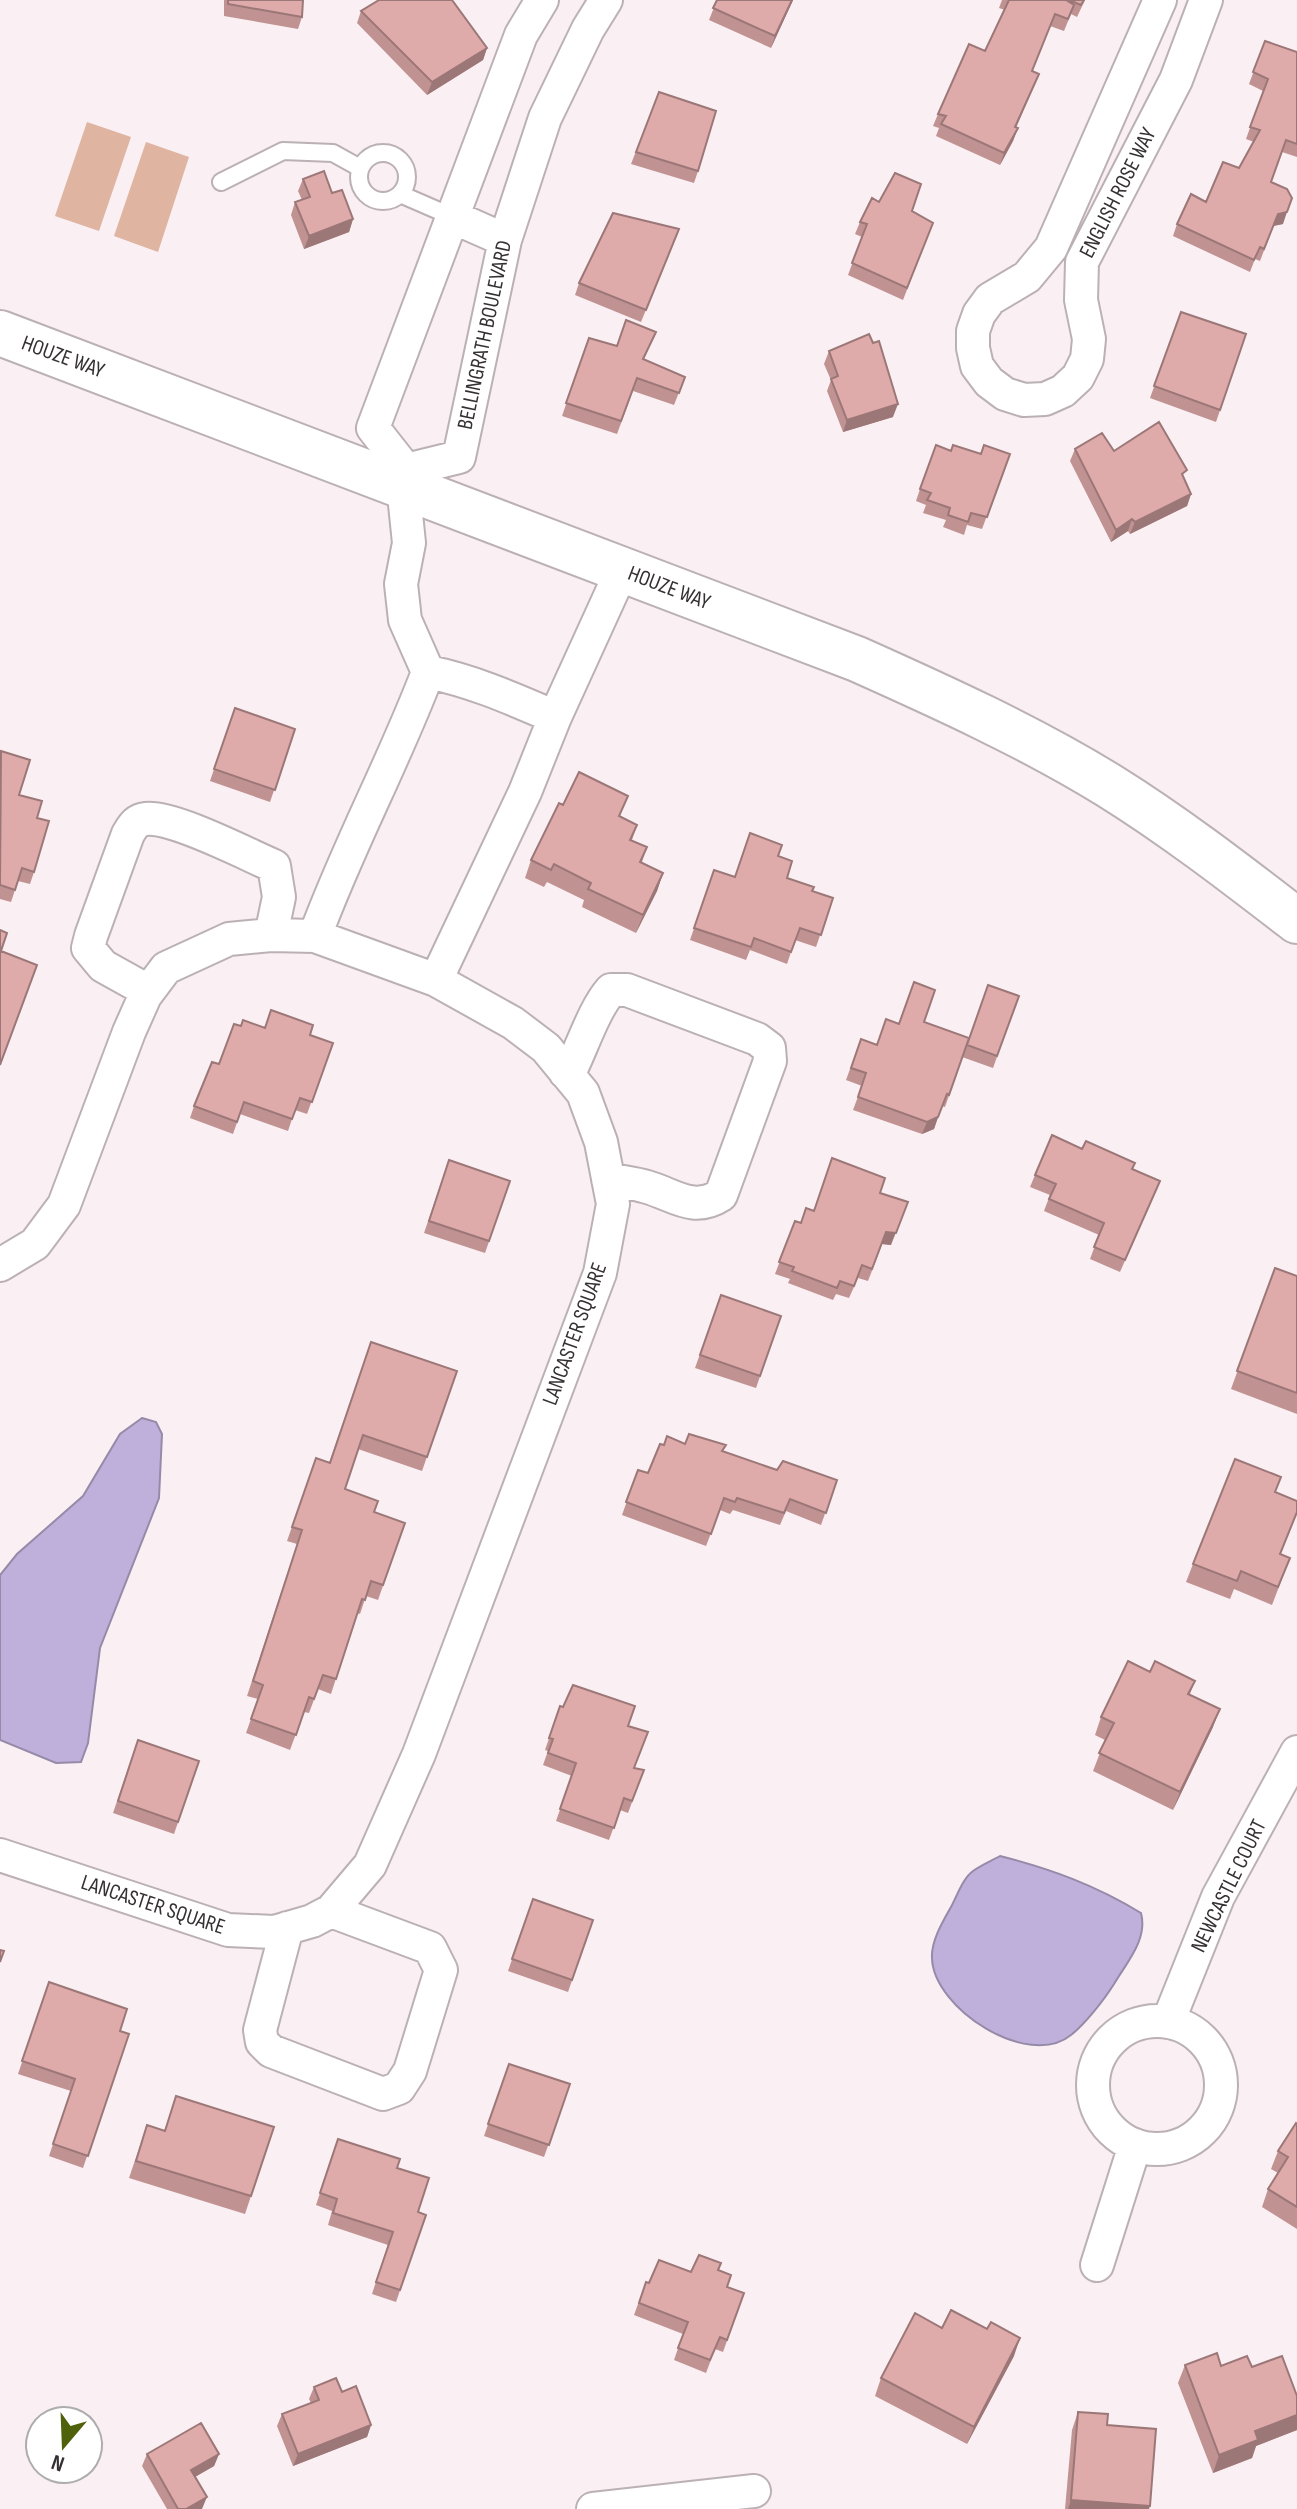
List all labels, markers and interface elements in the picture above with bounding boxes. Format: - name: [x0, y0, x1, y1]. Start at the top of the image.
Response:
- street label: ENGLISH ROSE WAY: [1074, 124, 1162, 262]
- street label: BELLINGRATH BOULEVARD: [452, 238, 518, 432]
- street label: HOUZE WAY: [18, 330, 108, 384]
- street label: HOUZE WAY: [624, 560, 714, 616]
- street label: LANCASTER SQUARE: [537, 1259, 613, 1409]
- street label: NEWCASTLE COURT: [1185, 1815, 1273, 1957]
- street label: LANCASTER SQUARE: [78, 1869, 228, 1941]
- north arrow: [24, 2405, 104, 2485]
- text: N: [48, 2448, 68, 2477]

